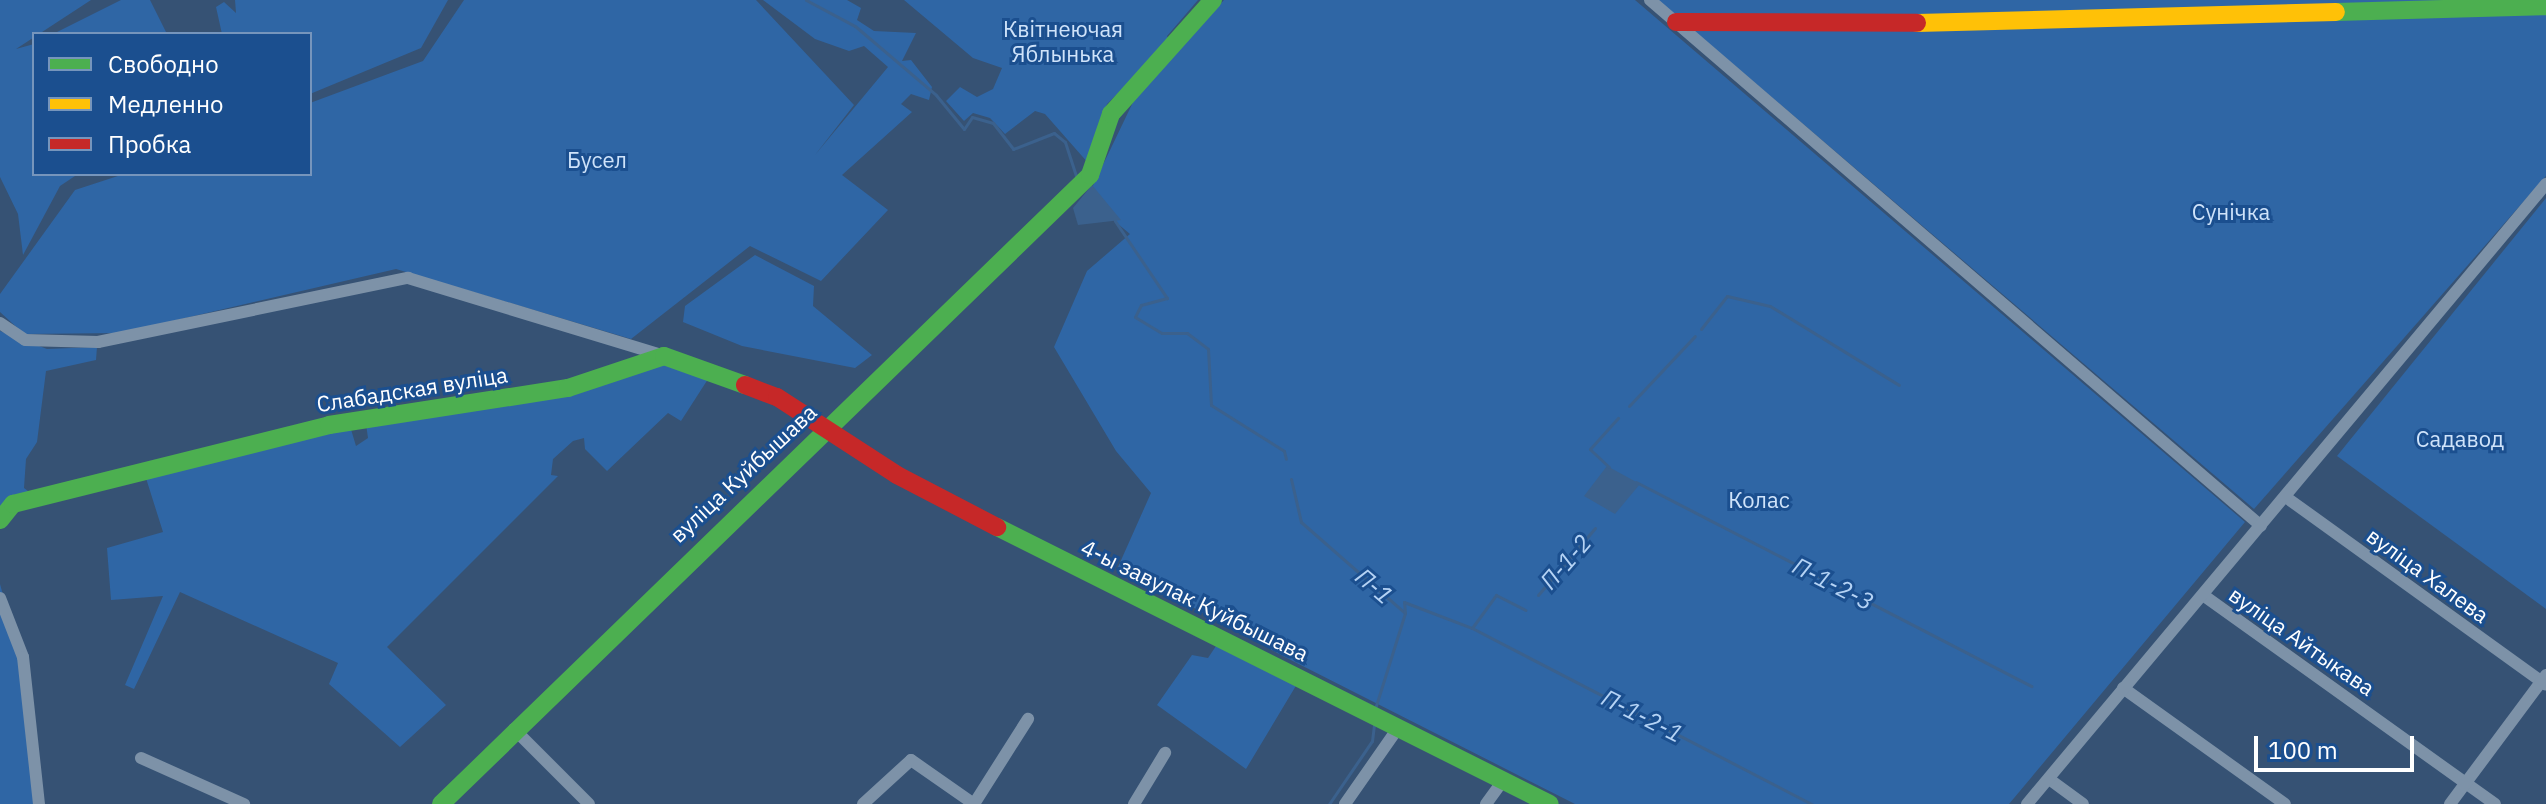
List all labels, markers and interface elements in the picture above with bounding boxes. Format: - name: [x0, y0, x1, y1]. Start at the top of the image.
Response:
- park label: Квітнеючая Яблынька: [1003, 15, 1123, 66]
- legend: [32, 32, 312, 176]
- text: Свободно: [108, 48, 219, 80]
- text: Медленно: [108, 88, 224, 120]
- text: Пробка: [108, 128, 191, 160]
- park label: Бусел: [567, 147, 627, 173]
- park label: Сунічка: [2192, 199, 2270, 225]
- street label: Слабадская вуліца: [315, 361, 509, 417]
- street label: вуліца Куйбышава: [664, 398, 822, 548]
- park label: Садавод: [2416, 426, 2504, 452]
- park label: Колас: [1728, 487, 1790, 513]
- street label: вуліца Халева: [2362, 522, 2494, 628]
- water label: П-1-2: [1534, 529, 1598, 595]
- street label: 4-ы завулак Куйбышава: [1077, 533, 1313, 667]
- water label: П-1-2-3: [1788, 551, 1878, 617]
- water label: П-1: [1350, 562, 1398, 610]
- street label: вуліца Айтыкава: [2224, 581, 2380, 701]
- water label: П-1-2-1: [1597, 683, 1687, 749]
- scale bar: [2258, 720, 2418, 770]
- text: 100 m: [2268, 734, 2338, 766]

